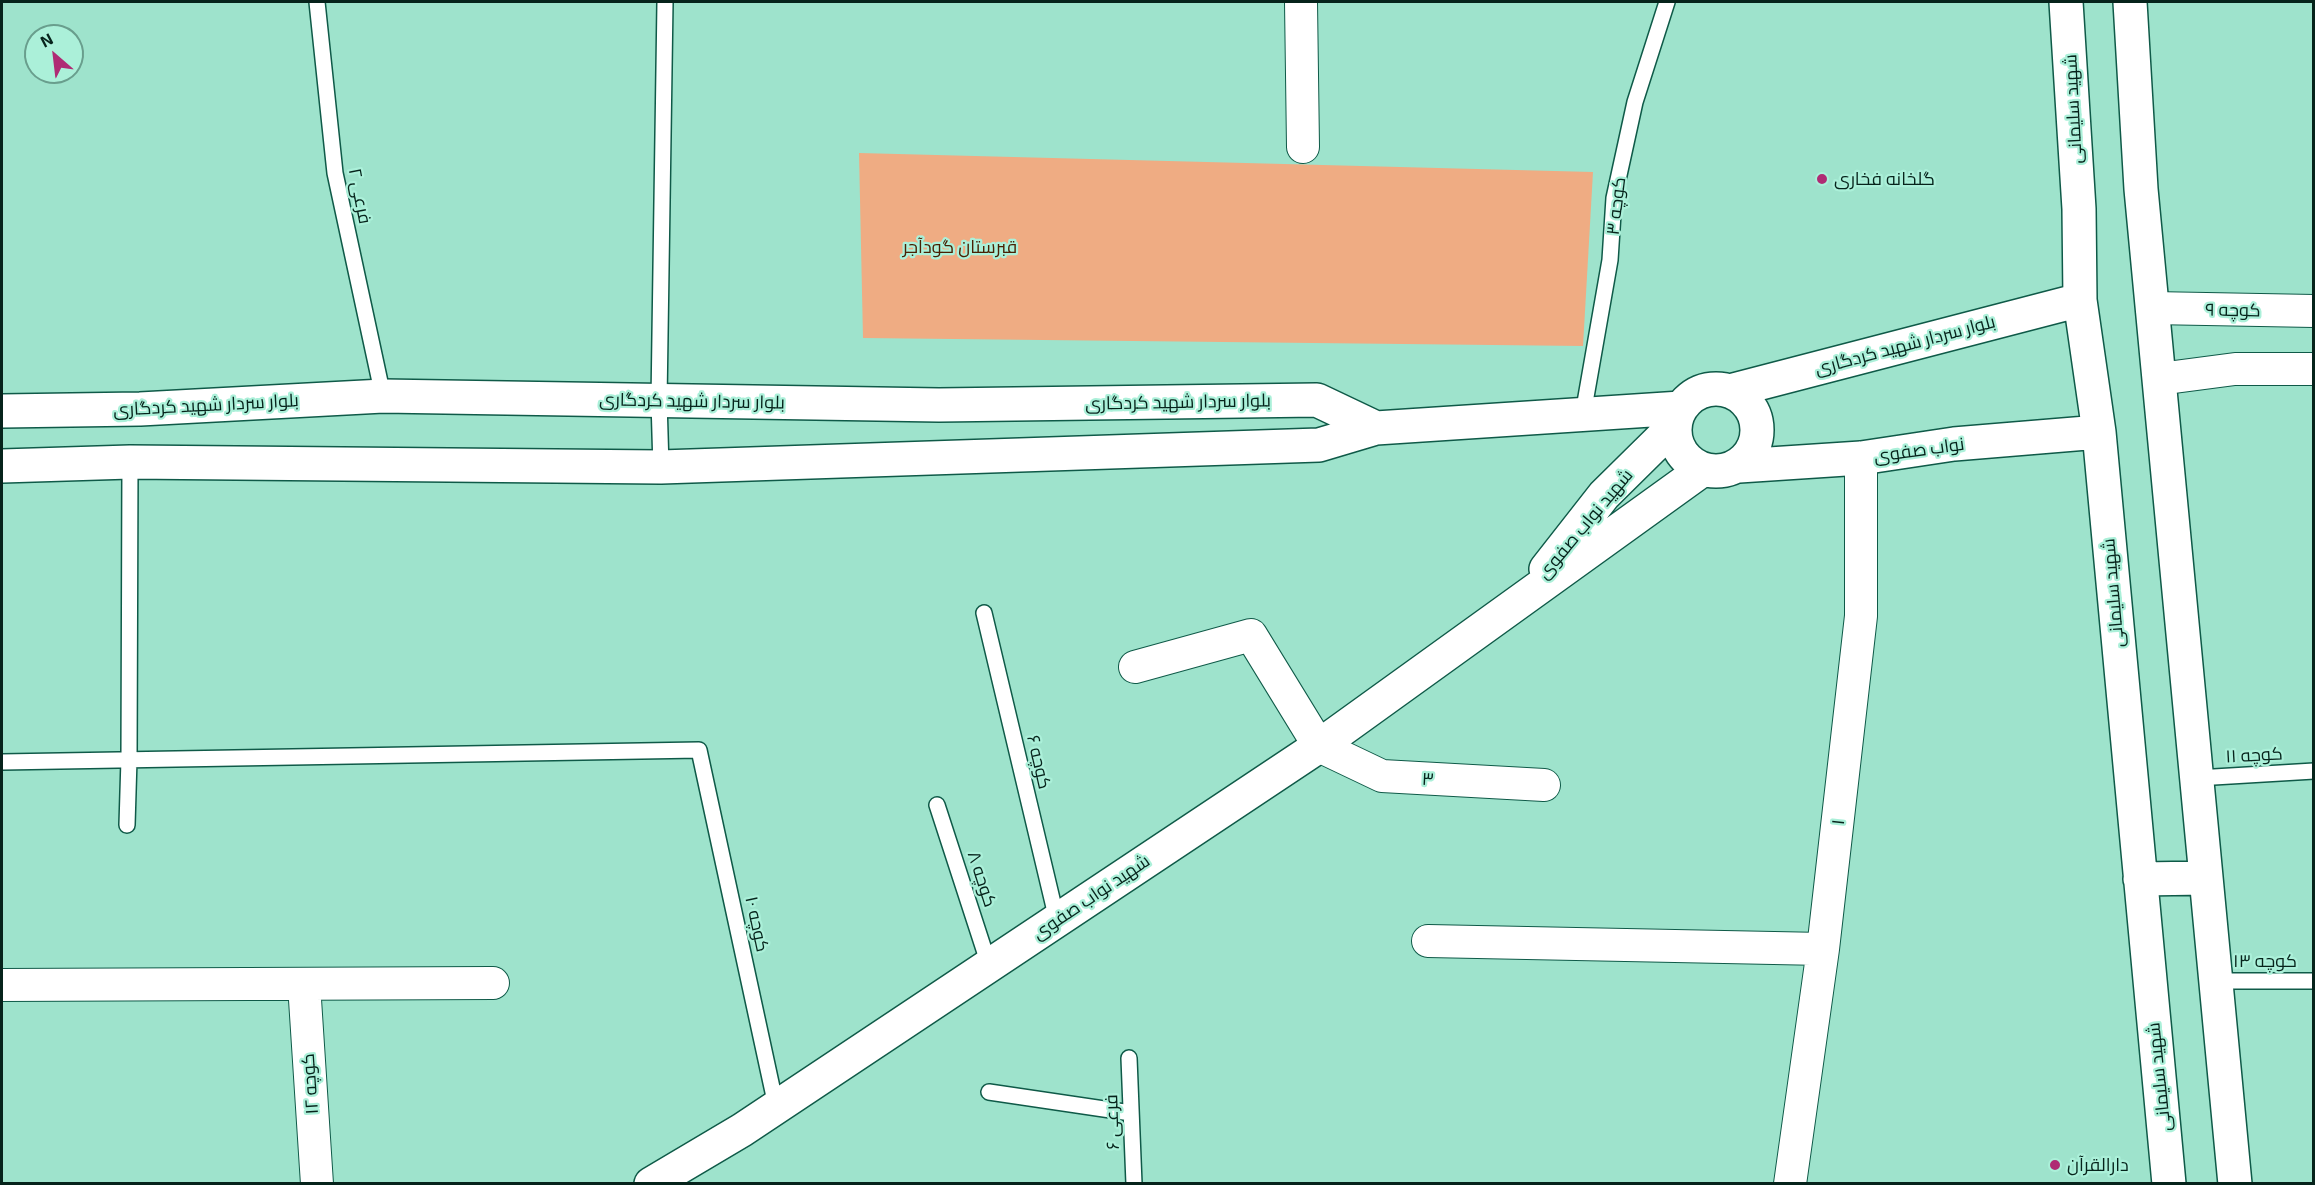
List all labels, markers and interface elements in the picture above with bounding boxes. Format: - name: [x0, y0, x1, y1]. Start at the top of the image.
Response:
- north arrow: [24, 24, 84, 84]
- text: N: [37, 28, 56, 51]
- street label: شهید سلیمانی: [2059, 54, 2087, 164]
- street label: فرعی ۲: [344, 166, 376, 226]
- place label: گلخانه فخاری: [1834, 168, 1935, 190]
- marker: گلخانه فخاری: [1815, 172, 1829, 186]
- street label: کوچه ۳: [1602, 176, 1630, 236]
- park label: قبرستان گودآجر: [903, 236, 1017, 258]
- street label: کوچه ۹: [2205, 299, 2261, 321]
- street label: بلوار سردار شهید کردگاری: [1812, 311, 1998, 379]
- street label: بلوار سردار شهید کردگاری: [113, 389, 299, 421]
- street label: بلوار سردار شهید کردگاری: [599, 389, 785, 413]
- street label: بلوار سردار شهید کردگاری: [1085, 390, 1271, 414]
- street label: نواب صفوی: [1872, 433, 1966, 467]
- street label: شهید نواب صفوی: [1533, 465, 1637, 583]
- street label: شهید سلیمانی: [2097, 537, 2129, 649]
- street label: کوچه ۶: [1022, 733, 1056, 791]
- street label: کوچه ۱۱: [2225, 743, 2283, 767]
- street label: ۳: [1421, 768, 1435, 790]
- street label: ۱: [1827, 818, 1849, 826]
- street label: کوچه ۸: [963, 848, 1001, 910]
- street label: شهید نواب صفوی: [1028, 850, 1154, 944]
- street label: کوچه ۱۰: [741, 894, 773, 954]
- street label: کوچه ۱۳: [2233, 950, 2297, 972]
- street label: شهید سلیمانی: [2143, 1021, 2175, 1133]
- street label: کوچه ۱۲: [297, 1053, 323, 1115]
- street label: فرعی ۶: [1100, 1094, 1124, 1150]
- place label: دارالقرآن: [2067, 1154, 2129, 1176]
- marker: دارالقرآن: [2048, 1158, 2062, 1172]

